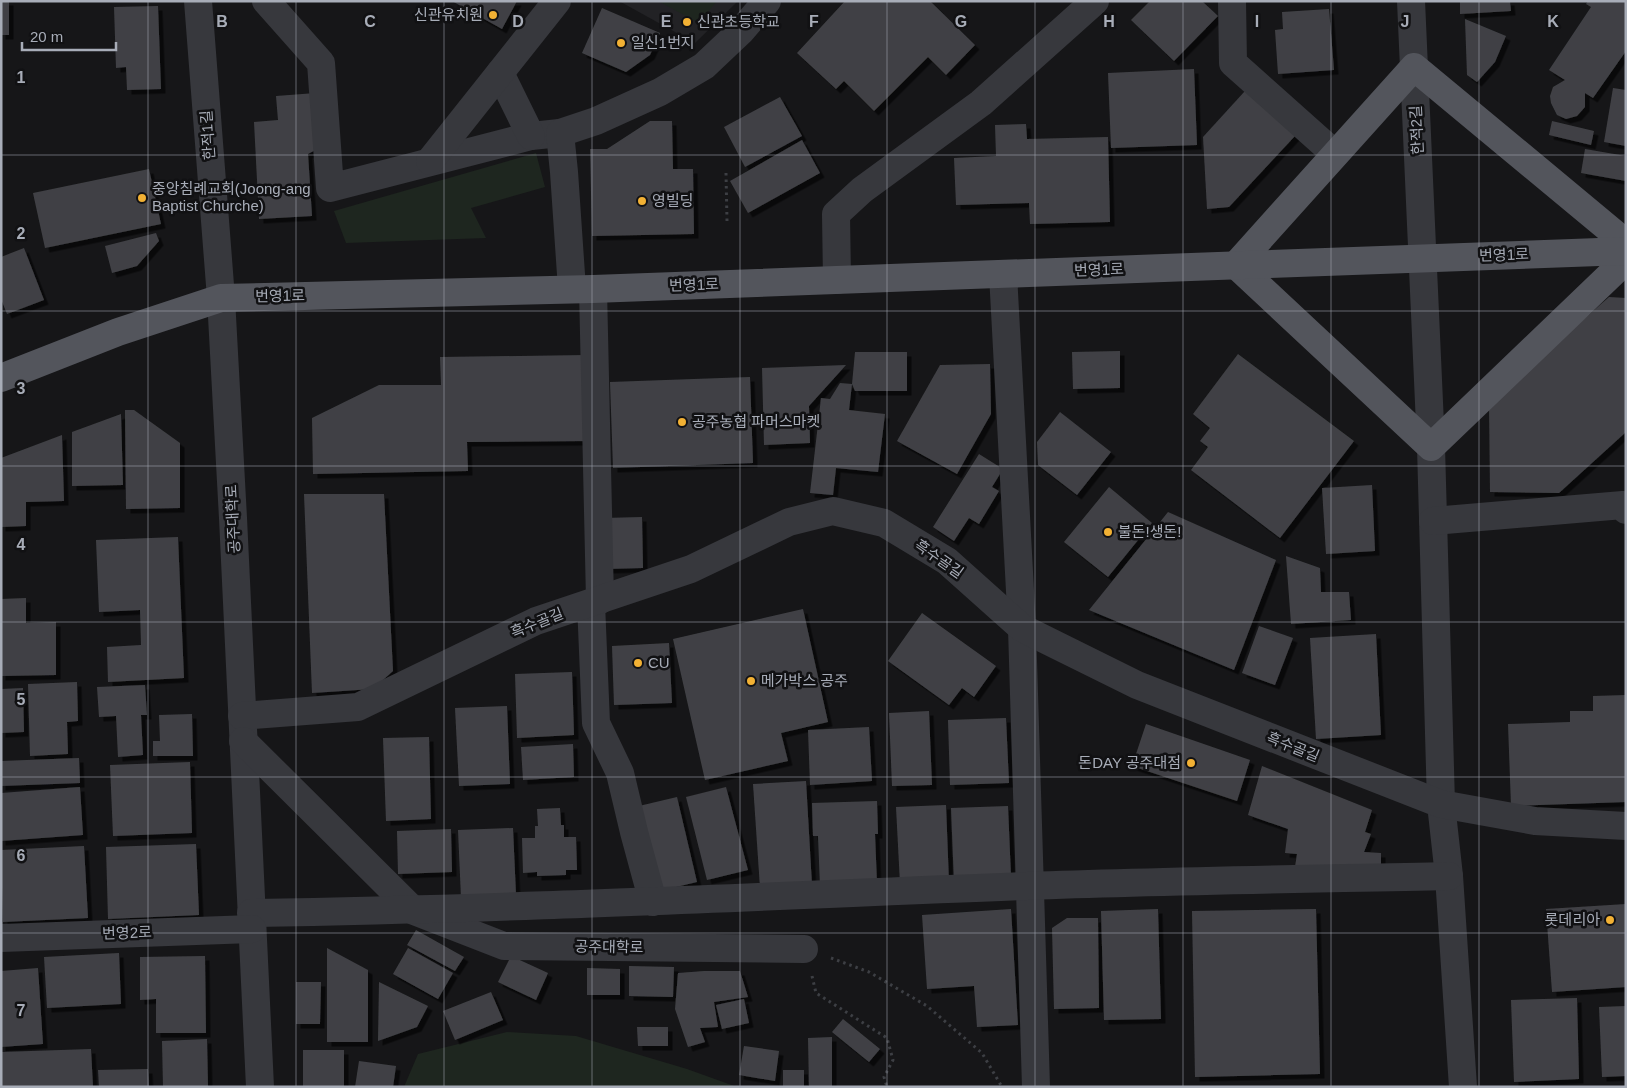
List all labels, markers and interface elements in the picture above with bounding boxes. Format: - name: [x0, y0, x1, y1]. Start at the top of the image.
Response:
- place label: 신관유치원: [414, 6, 483, 23]
- marker: 신관유치원: [487, 9, 499, 21]
- text: B: [216, 13, 228, 30]
- text: C: [364, 13, 376, 30]
- text: D: [512, 13, 524, 30]
- text: E: [661, 13, 672, 30]
- place label: 신관초등학교: [697, 13, 780, 30]
- text: F: [809, 13, 819, 30]
- text: G: [955, 13, 967, 30]
- text: H: [1103, 13, 1115, 30]
- text: I: [1255, 13, 1259, 30]
- text: J: [1401, 13, 1409, 30]
- text: K: [1547, 13, 1559, 30]
- marker: 신관초등학교: [681, 16, 693, 28]
- scale bar: [22, 20, 116, 52]
- text: 20 m: [30, 28, 63, 45]
- place label: 일신1번지: [631, 34, 695, 51]
- marker: 일신1번지: [615, 37, 627, 49]
- text: 1: [17, 69, 26, 86]
- street label: 한적2길: [1407, 105, 1426, 155]
- street label: 한적1길: [197, 110, 218, 160]
- place label: 중앙침례교회(Joong-ang Baptist Churche): [152, 180, 311, 214]
- marker: 중앙침례교회(Joong-ang Baptist Churche): [136, 192, 148, 204]
- place label: 영빌딩: [652, 192, 693, 209]
- marker: 영빌딩: [636, 195, 648, 207]
- text: 2: [17, 225, 26, 242]
- street label: 번영1로: [1479, 245, 1529, 264]
- street label: 번영1로: [1074, 260, 1124, 279]
- street label: 번영1로: [669, 275, 719, 294]
- street label: 번영1로: [255, 287, 305, 304]
- text: 3: [17, 380, 26, 397]
- place label: 공주농협 파머스마켓: [692, 413, 820, 430]
- marker: 공주농협 파머스마켓: [676, 416, 688, 428]
- street label: 공주대학로: [222, 484, 243, 554]
- place label: 불돈!생돈!: [1118, 523, 1182, 540]
- marker: 불돈!생돈!: [1102, 526, 1114, 538]
- text: 4: [17, 536, 26, 553]
- street label: 흑수골길: [912, 536, 967, 581]
- street label: 흑수골길: [508, 604, 566, 641]
- place label: CU: [648, 654, 670, 671]
- marker: CU: [632, 657, 644, 669]
- place label: 메가박스 공주: [761, 672, 848, 689]
- marker: 메가박스 공주: [745, 675, 757, 687]
- text: 5: [17, 691, 26, 708]
- street label: 흑수골길: [1264, 728, 1322, 765]
- place label: 돈DAY 공주대점: [1078, 754, 1181, 771]
- marker: 돈DAY 공주대점: [1185, 757, 1197, 769]
- text: 6: [17, 847, 26, 864]
- place label: 롯데리아: [1545, 911, 1600, 928]
- marker: 롯데리아: [1604, 914, 1616, 926]
- street label: 번영2로: [102, 923, 152, 942]
- street label: 공주대학로: [574, 937, 644, 956]
- text: 7: [17, 1002, 26, 1019]

